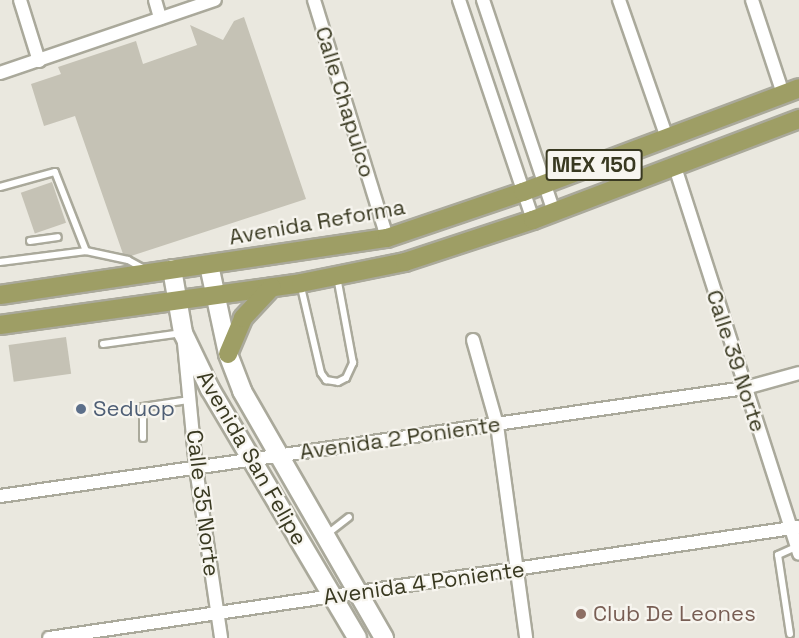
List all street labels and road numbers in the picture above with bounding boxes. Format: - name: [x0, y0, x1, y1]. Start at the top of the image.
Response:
- street label: Calle Chapulco: [310, 23, 380, 181]
- road number: MEX 150: [544, 147, 644, 183]
- street label: Avenida Reforma: [227, 194, 407, 250]
- street label: Calle 39 Norte: [701, 287, 771, 435]
- street label: Avenida San Felipe: [191, 366, 313, 550]
- street label: Avenida 2 Poniente: [298, 411, 502, 465]
- street label: Calle 35 Norte: [181, 428, 225, 578]
- street label: Avenida 4 Poniente: [322, 556, 526, 610]

